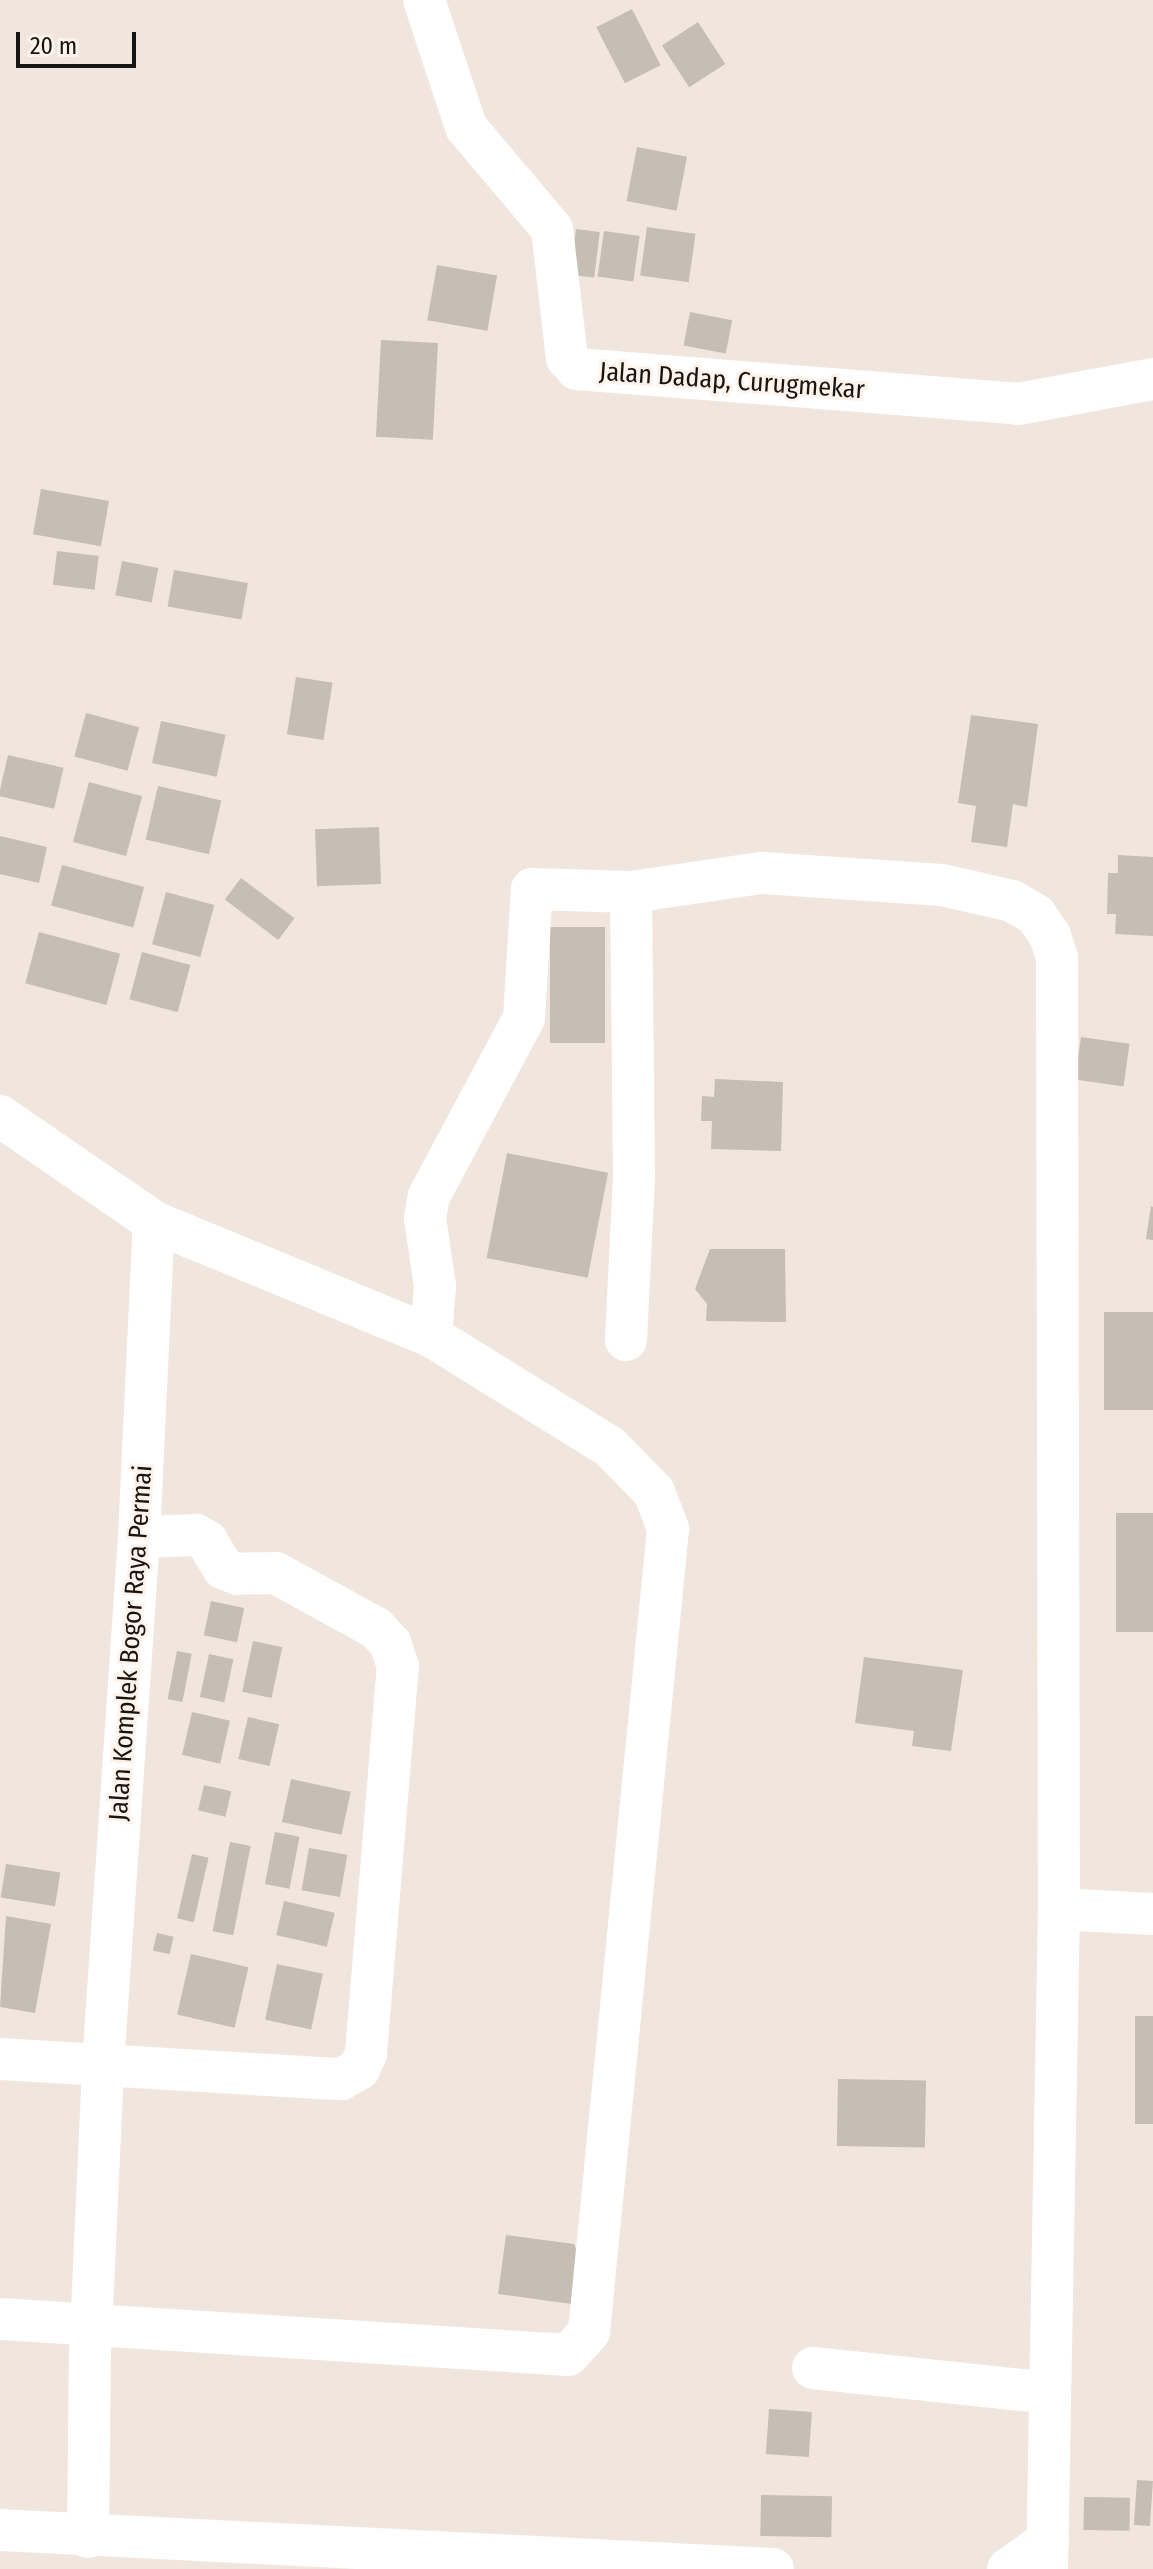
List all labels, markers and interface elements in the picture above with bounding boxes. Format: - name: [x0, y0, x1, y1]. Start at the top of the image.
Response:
- scale bar: [20, 16, 140, 66]
- text: 20 m: [30, 32, 77, 60]
- street label: Jalan Dadap, Curugmekar: [598, 356, 866, 406]
- street label: Jalan Komplek Bogor Raya Permai: [103, 1464, 159, 1822]

